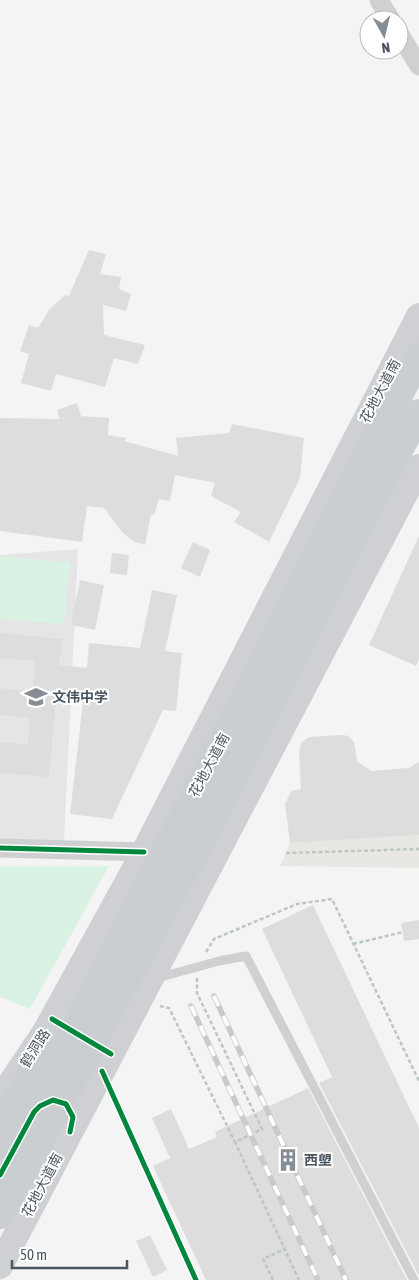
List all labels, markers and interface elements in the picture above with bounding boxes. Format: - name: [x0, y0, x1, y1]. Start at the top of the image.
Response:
- north arrow: [359, 10, 409, 60]
- text: N: [381, 39, 391, 56]
- street label: 花地大道南: [357, 356, 403, 426]
- school or university icon: 文伟中学: [23, 684, 49, 710]
- place label: 文伟中学: [52, 689, 108, 705]
- street label: 花地大道南: [186, 730, 232, 800]
- street label: 鹤洞路: [17, 1026, 53, 1070]
- building icon: 西塱: [275, 1147, 301, 1173]
- street label: 花地大道南: [19, 1150, 65, 1220]
- place label: 西塱: [304, 1152, 332, 1168]
- scale bar: [12, 1238, 128, 1270]
- text: 50 m: [20, 1246, 47, 1263]

